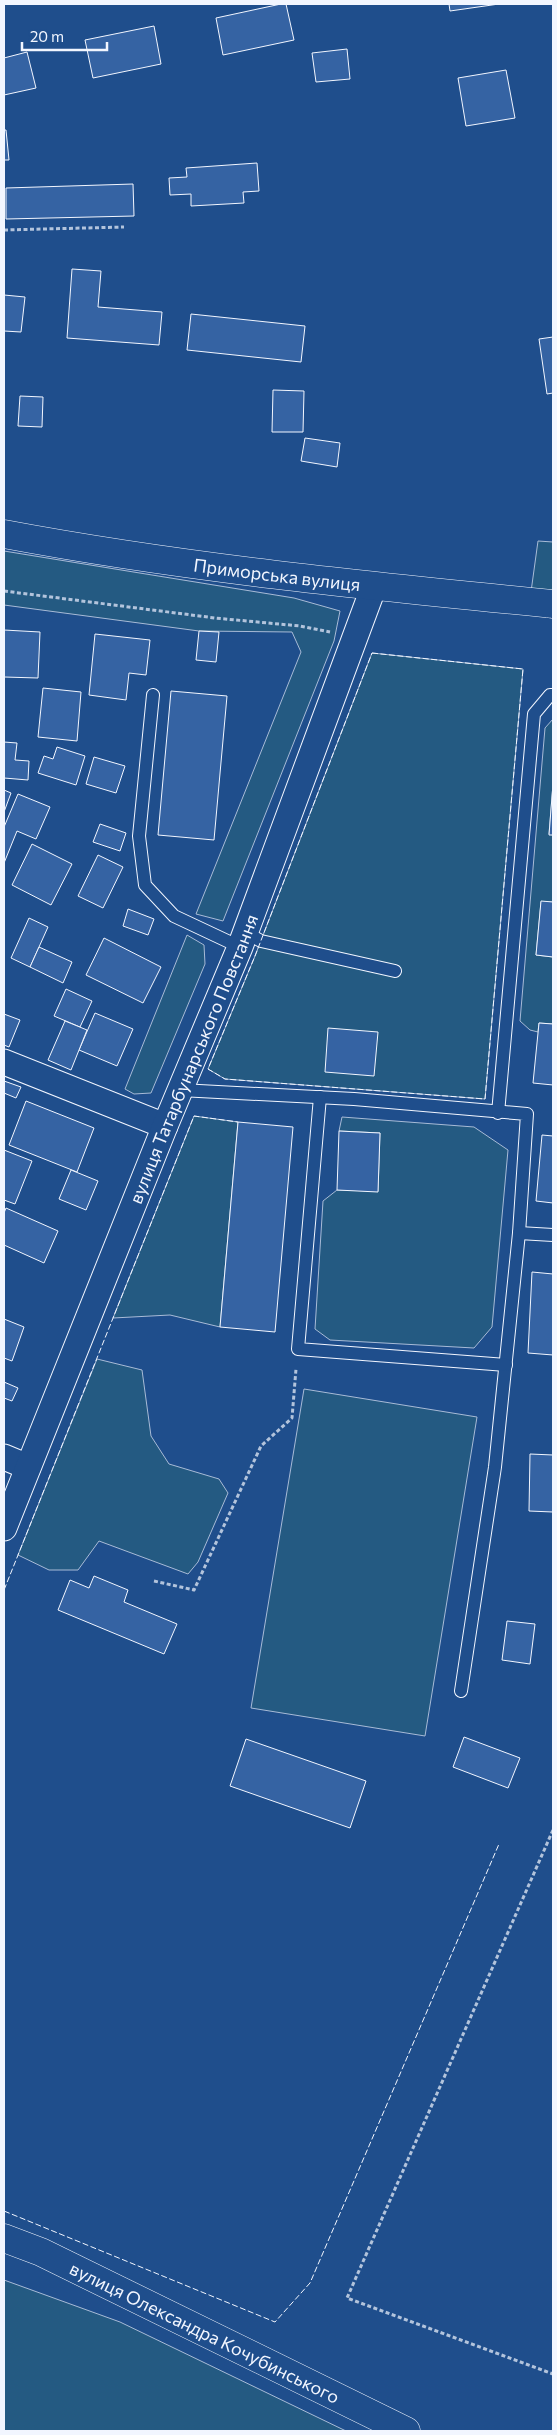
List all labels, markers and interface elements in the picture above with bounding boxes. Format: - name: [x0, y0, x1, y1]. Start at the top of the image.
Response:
- scale bar: [22, 20, 108, 52]
- text: 20 m: [30, 27, 64, 45]
- street label: Приморська вулиця: [192, 553, 362, 595]
- street label: вулиця Татарбунарського Повстання: [124, 911, 262, 1207]
- street label: вулиця Олександра Кочубинського: [66, 2257, 343, 2408]

